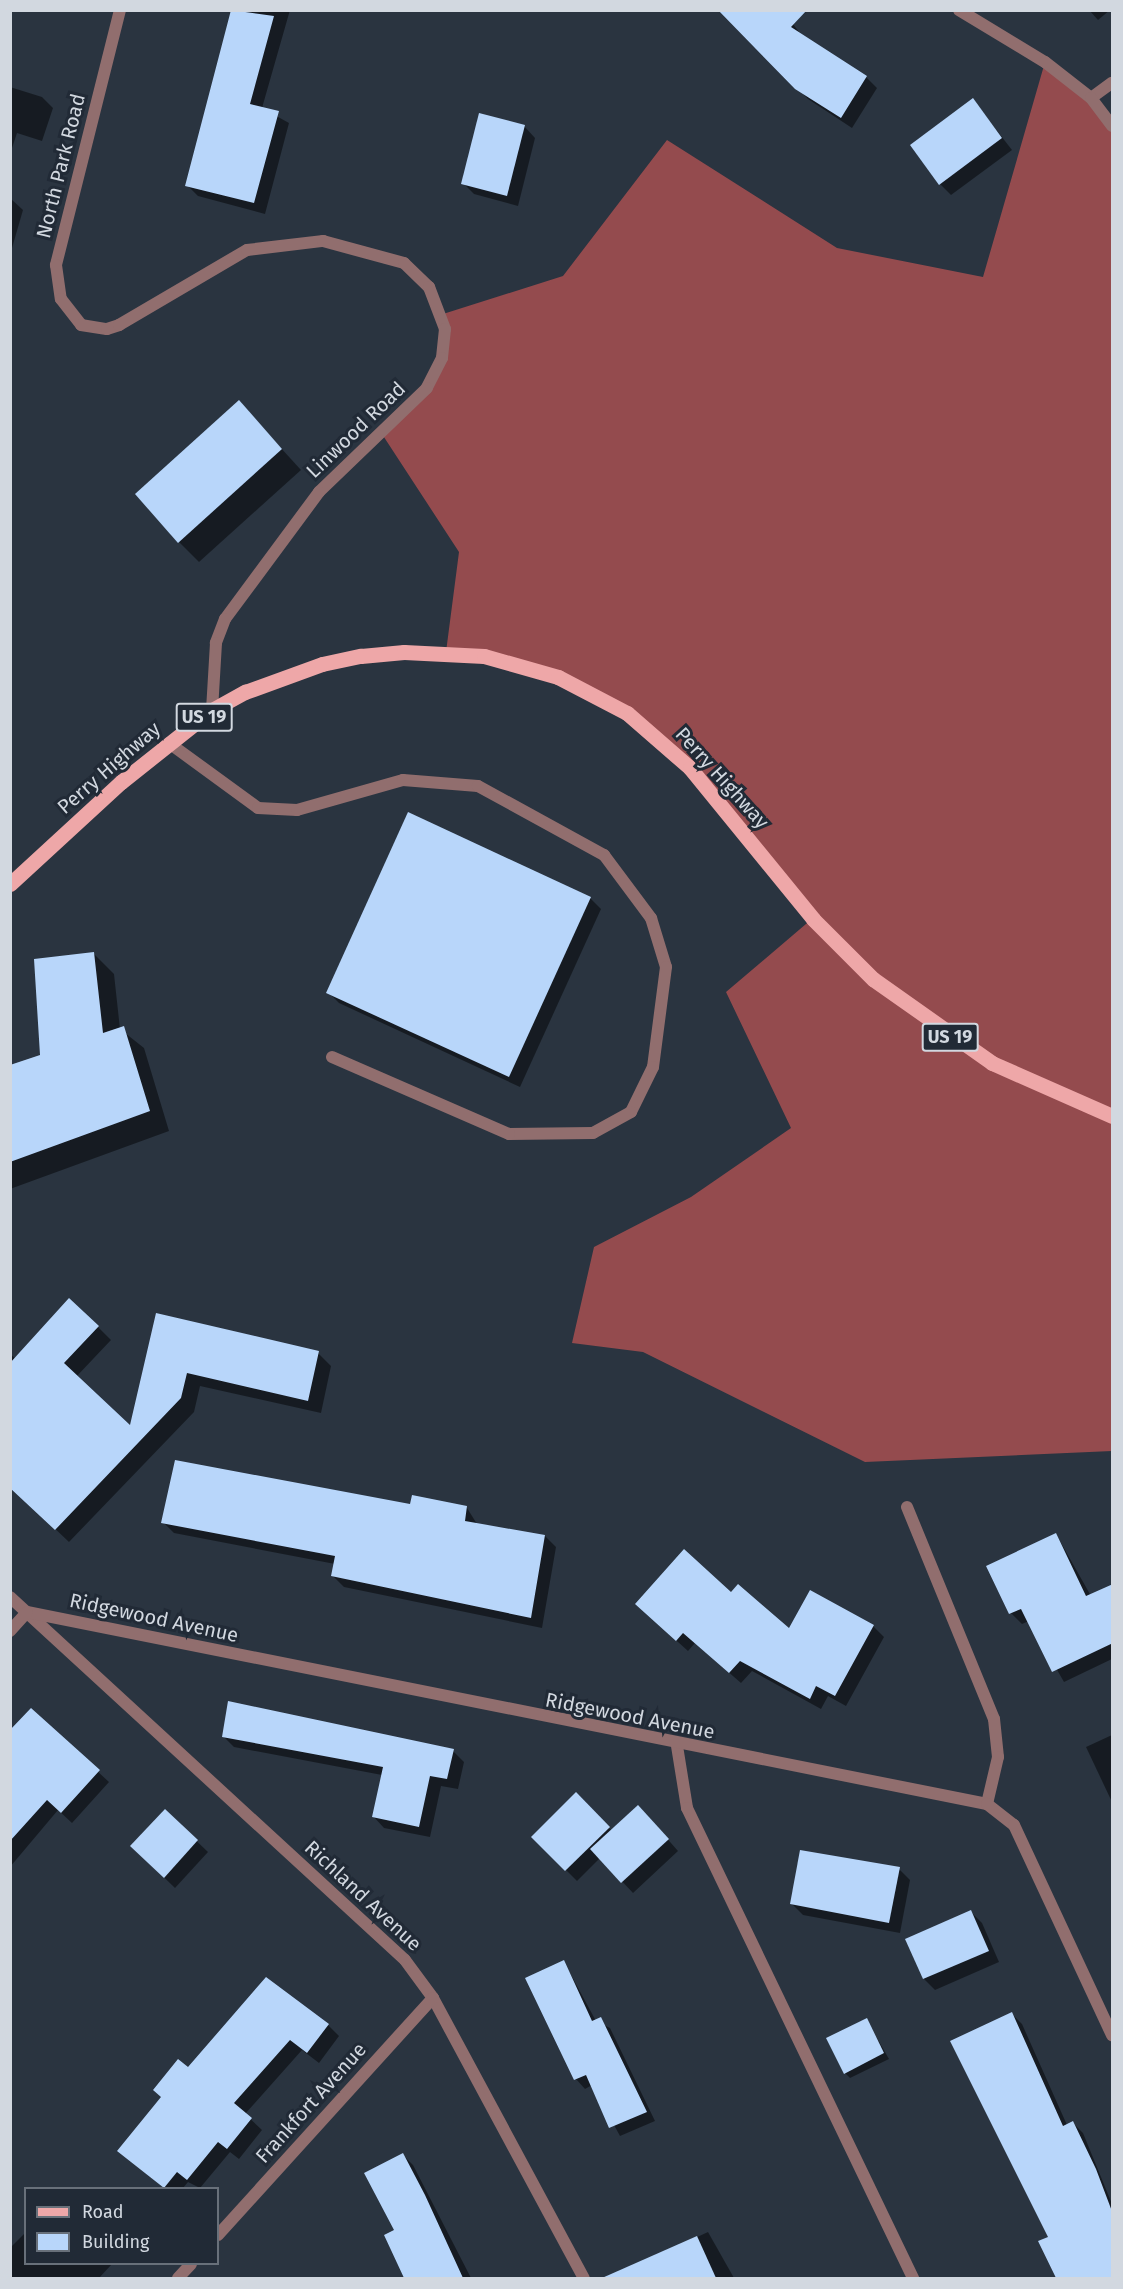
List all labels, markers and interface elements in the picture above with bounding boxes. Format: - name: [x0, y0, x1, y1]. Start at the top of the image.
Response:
- street label: North Park Road: [31, 91, 91, 241]
- street label: Linwood Road: [301, 377, 411, 483]
- road number: US 19: [176, 702, 232, 732]
- street label: Perry Highway: [53, 717, 165, 819]
- street label: Perry Highway: [670, 722, 774, 834]
- road number: US 19: [922, 1022, 978, 1052]
- street label: Ridgewood Avenue: [67, 1588, 241, 1648]
- street label: Ridgewood Avenue: [543, 1688, 717, 1744]
- street label: Richland Avenue: [300, 1836, 426, 1956]
- street label: Frankfort Avenue: [251, 2038, 371, 2168]
- legend: [24, 2187, 219, 2265]
- text: Road: [82, 2201, 124, 2223]
- text: Building: [82, 2231, 149, 2253]

